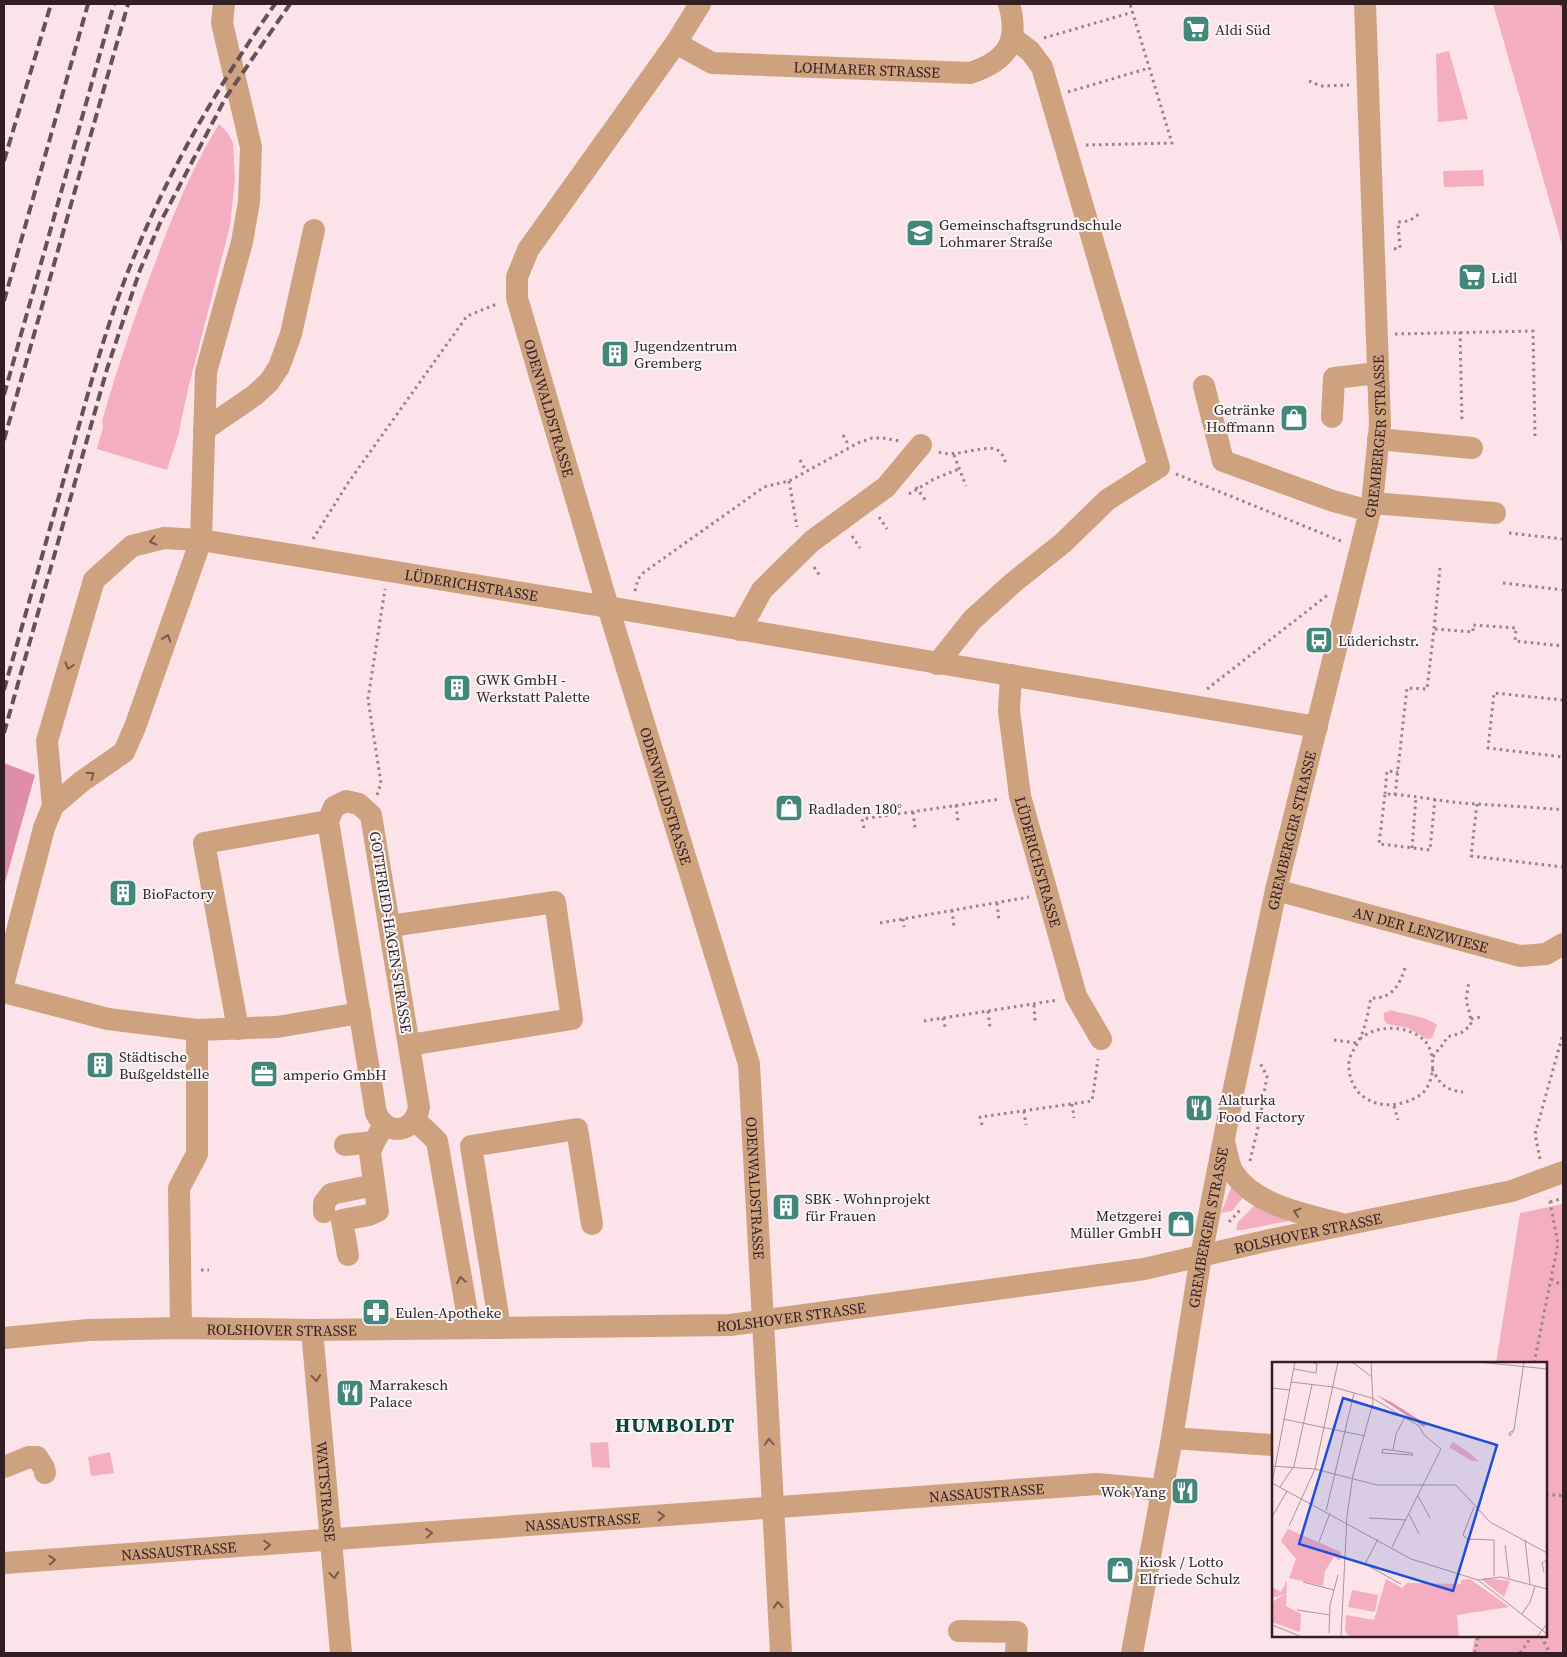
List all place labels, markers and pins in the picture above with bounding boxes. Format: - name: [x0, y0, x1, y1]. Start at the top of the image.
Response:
- supermarket icon: Aldi Süd: [1181, 14, 1211, 44]
- place label: Aldi Süd: [1215, 19, 1271, 40]
- place label: Gemeinschaftsgrundschule Lohmarer Straße: [939, 214, 1122, 252]
- school or university icon: Gemeinschaftsgrundschule Lohmarer Straße: [905, 218, 935, 248]
- supermarket icon: Lidl: [1457, 262, 1487, 292]
- place label: Lidl: [1491, 267, 1518, 288]
- place label: Jugendzentrum Gremberg: [633, 335, 738, 373]
- building icon: Jugendzentrum Gremberg: [600, 339, 630, 369]
- place label: Getränke Hoffmann: [1206, 399, 1275, 437]
- shop icon: Getränke Hoffmann: [1279, 403, 1309, 433]
- bus stop icon: Lüderichstr.: [1304, 625, 1334, 655]
- place label: Lüderichstr.: [1338, 630, 1419, 651]
- place label: GWK GmbH - Werkstatt Palette: [476, 669, 590, 707]
- building icon: GWK GmbH - Werkstatt Palette: [442, 673, 472, 703]
- shop icon: Radladen 180°: [774, 793, 804, 823]
- place label: Radladen 180°: [808, 798, 902, 819]
- building icon: BioFactory: [108, 878, 138, 908]
- place label: BioFactory: [142, 883, 214, 904]
- place label: Städtische Bußgeldstelle: [119, 1046, 210, 1084]
- building icon: Städtische Bußgeldstelle: [85, 1050, 115, 1080]
- office icon: amperio GmbH: [249, 1059, 279, 1089]
- place label: amperio GmbH: [283, 1064, 387, 1085]
- place label: Alaturka Food Factory: [1218, 1089, 1305, 1127]
- restaurant icon: Alaturka Food Factory: [1184, 1093, 1214, 1123]
- place label: SBK - Wohnprojekt für Frauen: [805, 1188, 930, 1226]
- building icon: SBK - Wohnprojekt für Frauen: [771, 1192, 801, 1222]
- place label: Metzgerei Müller GmbH: [1070, 1205, 1162, 1243]
- shop icon: Metzgerei Müller GmbH: [1166, 1209, 1196, 1239]
- pharmacy icon: Eulen-Apotheke: [361, 1297, 391, 1327]
- place label: Eulen-Apotheke: [395, 1302, 502, 1323]
- place label: Marrakesch Palace: [369, 1374, 448, 1412]
- restaurant icon: Marrakesch Palace: [335, 1378, 365, 1408]
- restaurant icon: Wok Yang: [1170, 1476, 1200, 1506]
- place label: Wok Yang: [1101, 1481, 1166, 1502]
- place label: Kiosk / Lotto Elfriede Schulz: [1139, 1551, 1240, 1589]
- shop icon: Kiosk / Lotto Elfriede Schulz: [1105, 1555, 1135, 1585]

